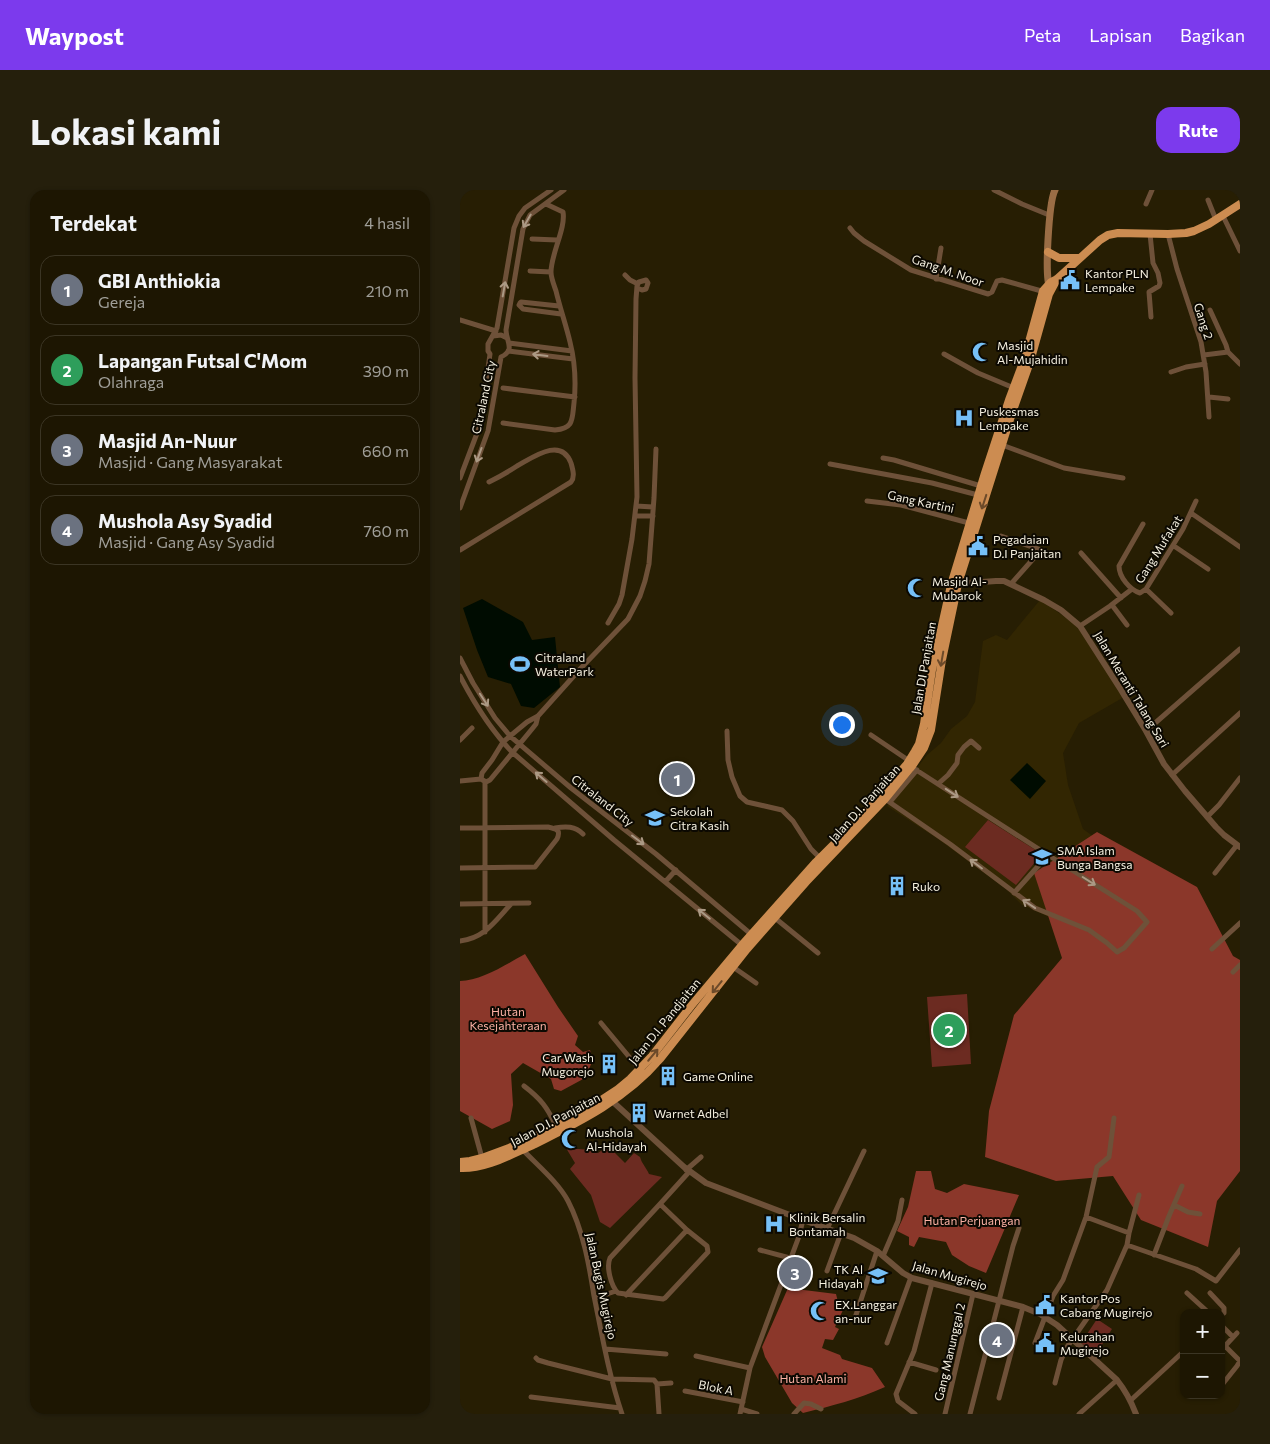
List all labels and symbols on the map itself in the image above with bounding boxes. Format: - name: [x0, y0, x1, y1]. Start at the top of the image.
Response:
- one-way arrow: [522, 213, 532, 227]
- street label: Gang M. Noor: [910, 251, 986, 289]
- place label: Kantor PLN Lempake: [1085, 266, 1149, 294]
- public building icon: Kantor PLN Lempake: [1059, 269, 1081, 291]
- one-way arrow: [499, 281, 509, 297]
- street label: Gang 2: [1192, 301, 1217, 341]
- place label: Masjid Al-Mujahidin: [997, 338, 1068, 366]
- mosque icon: Masjid Al-Mujahidin: [971, 341, 993, 363]
- one-way arrow: [533, 350, 549, 360]
- street label: Citraland City: [468, 359, 498, 435]
- place label: Puskesmas Lempake: [979, 404, 1039, 432]
- hospital icon: Puskesmas Lempake: [953, 407, 975, 429]
- one-way arrow: [474, 447, 483, 462]
- street label: Gang Kartini: [886, 487, 956, 515]
- one-way arrow: [978, 494, 988, 510]
- street label: Gang Mufakat: [1132, 512, 1185, 586]
- place label: Pegadaian D.I Panjaitan: [993, 532, 1061, 560]
- public building icon: Pegadaian D.I Panjaitan: [967, 535, 989, 557]
- place label: Masjid Al- Mubarok: [932, 574, 987, 602]
- mosque icon: Masjid Al- Mubarok: [906, 577, 928, 599]
- street label: Jalan DI Panjaitan: [908, 621, 939, 716]
- street label: Jalan Meranti Talang Sari: [1091, 628, 1172, 750]
- place label: Citraland WaterPark: [535, 650, 594, 678]
- one-way arrow: [937, 651, 947, 667]
- sports icon: Citraland WaterPark: [509, 653, 531, 675]
- one-way arrow: [479, 693, 489, 707]
- your location: [829, 712, 855, 738]
- pin: 1: [661, 760, 693, 798]
- street label: Jalan D.I. Panjaitan: [826, 761, 903, 845]
- street label: Citraland City: [569, 771, 637, 829]
- one-way arrow: [535, 772, 548, 783]
- one-way arrow: [945, 789, 959, 799]
- place label: Sekolah Citra Kasih: [670, 804, 729, 832]
- school or university icon: Sekolah Citra Kasih: [644, 807, 666, 829]
- one-way arrow: [631, 835, 644, 846]
- place label: SMA Islam Bunga Bangsa: [1057, 843, 1132, 871]
- school or university icon: SMA Islam Bunga Bangsa: [1031, 846, 1053, 868]
- one-way arrow: [970, 858, 983, 869]
- building icon: Ruko: [886, 875, 908, 897]
- one-way arrow: [1082, 877, 1096, 887]
- place label: Ruko: [912, 879, 940, 893]
- one-way arrow: [1023, 899, 1037, 909]
- one-way arrow: [698, 908, 711, 919]
- street label: Jalan D.I. Pandjaitan: [625, 975, 704, 1067]
- one-way arrow: [712, 980, 723, 993]
- park label: Hutan Kesejahteraan: [469, 1004, 547, 1032]
- pin: 2: [933, 1011, 965, 1049]
- one-way arrow: [647, 1049, 658, 1062]
- place label: Car Wash Mugorejo: [541, 1050, 594, 1078]
- building icon: Car Wash Mugorejo: [598, 1053, 620, 1075]
- building icon: Game Online: [657, 1065, 679, 1087]
- place label: Game Online: [683, 1069, 753, 1083]
- street label: Jalan D.I. Panjaitan: [508, 1090, 603, 1149]
- building icon: Warnet Adbel: [628, 1102, 650, 1124]
- place label: Warnet Adbel: [654, 1106, 728, 1120]
- place label: Mushola Al-Hidayah: [586, 1125, 647, 1153]
- mosque icon: Mushola Al-Hidayah: [560, 1128, 582, 1150]
- place label: Klinik Bersalin Bontamah: [789, 1210, 865, 1238]
- hospital icon: Klinik Bersalin Bontamah: [763, 1213, 785, 1235]
- park label: Hutan Perjuangan: [924, 1213, 1021, 1227]
- street label: Jalan Bugis Mugirejo: [583, 1231, 620, 1341]
- pin: 3: [779, 1254, 811, 1292]
- street label: Jalan Mugirejo: [911, 1258, 989, 1293]
- place label: TK Al Hidayah: [819, 1262, 863, 1290]
- school or university icon: TK Al Hidayah: [867, 1265, 889, 1287]
- place label: Kantor Pos Cabang Mugirejo: [1060, 1291, 1152, 1319]
- public building icon: Kantor Pos Cabang Mugirejo: [1034, 1294, 1056, 1316]
- place label: EX.Langgar an-nur: [835, 1297, 897, 1325]
- mosque icon: EX.Langgar an-nur: [809, 1300, 831, 1322]
- street label: Gang Manunggal 2: [931, 1301, 967, 1402]
- pin: 4: [981, 1321, 1013, 1359]
- place label: Kelurahan Mugirejo: [1060, 1329, 1115, 1357]
- public building icon: Kelurahan Mugirejo: [1034, 1332, 1056, 1354]
- park label: Hutan Alami: [779, 1371, 847, 1385]
- street label: Blok A: [697, 1377, 735, 1397]

